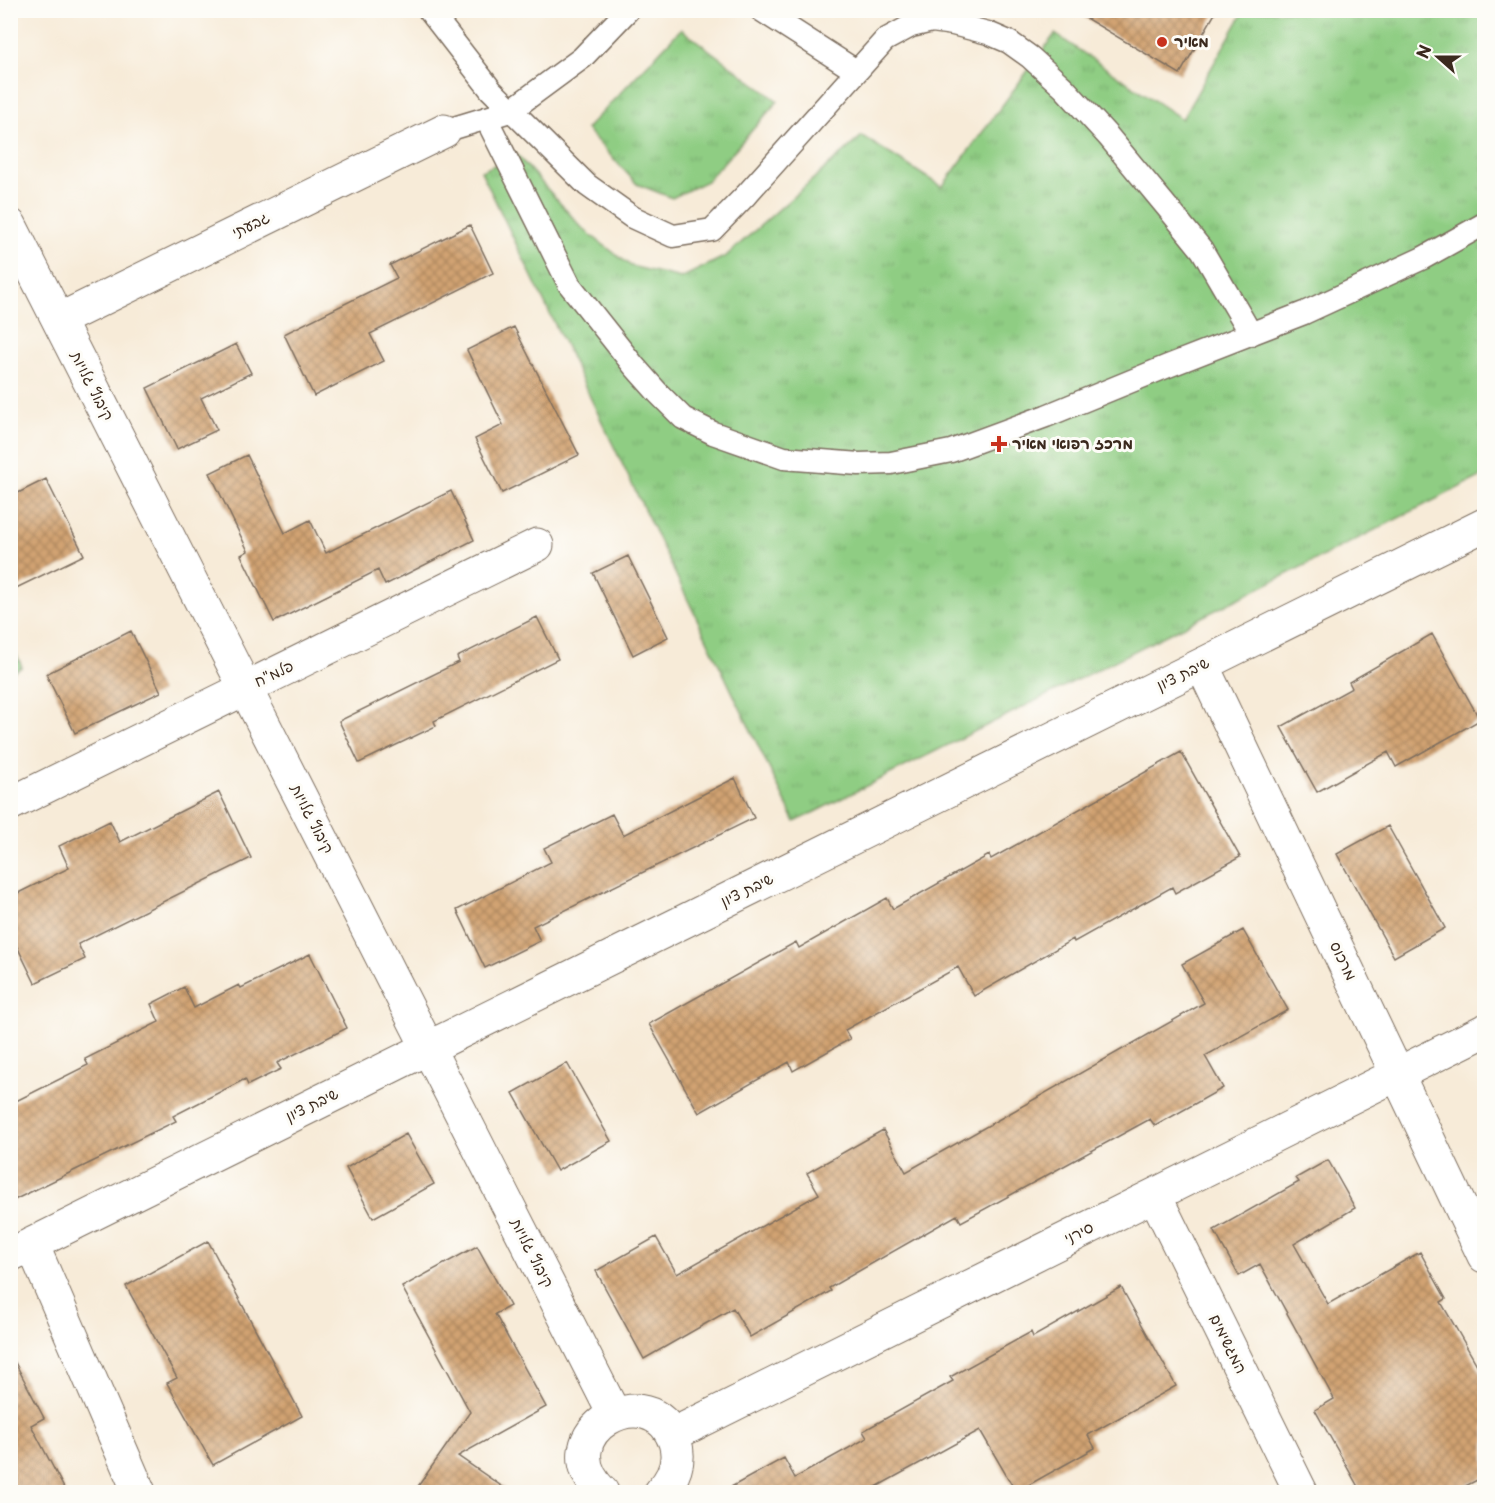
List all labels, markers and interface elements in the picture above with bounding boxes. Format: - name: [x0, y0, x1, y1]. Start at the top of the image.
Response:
- north arrow: [1408, 27, 1468, 87]
- place label: מאיר: [1174, 29, 1209, 52]
- marker: מאיר: [1155, 35, 1169, 49]
- text: N: [1410, 41, 1437, 61]
- street label: גבעתי: [228, 205, 273, 243]
- street label: קיבוץ גלויות: [66, 346, 121, 424]
- place label: מרכז רפואי מאיר: [1012, 431, 1133, 454]
- marker: מרכז רפואי מאיר: [990, 435, 1008, 453]
- street label: שיבת ציון: [1152, 650, 1213, 695]
- street label: פלמ"ח: [250, 653, 297, 692]
- street label: קיבוץ גלויות: [286, 779, 341, 857]
- street label: שיבת ציון: [716, 866, 777, 911]
- street label: מרכוס: [1325, 937, 1364, 984]
- street label: שיבת ציון: [281, 1081, 342, 1126]
- street label: קיבוץ גלויות: [506, 1213, 561, 1291]
- street label: סירני: [1060, 1215, 1097, 1249]
- street label: המגשימים: [1205, 1310, 1254, 1377]

